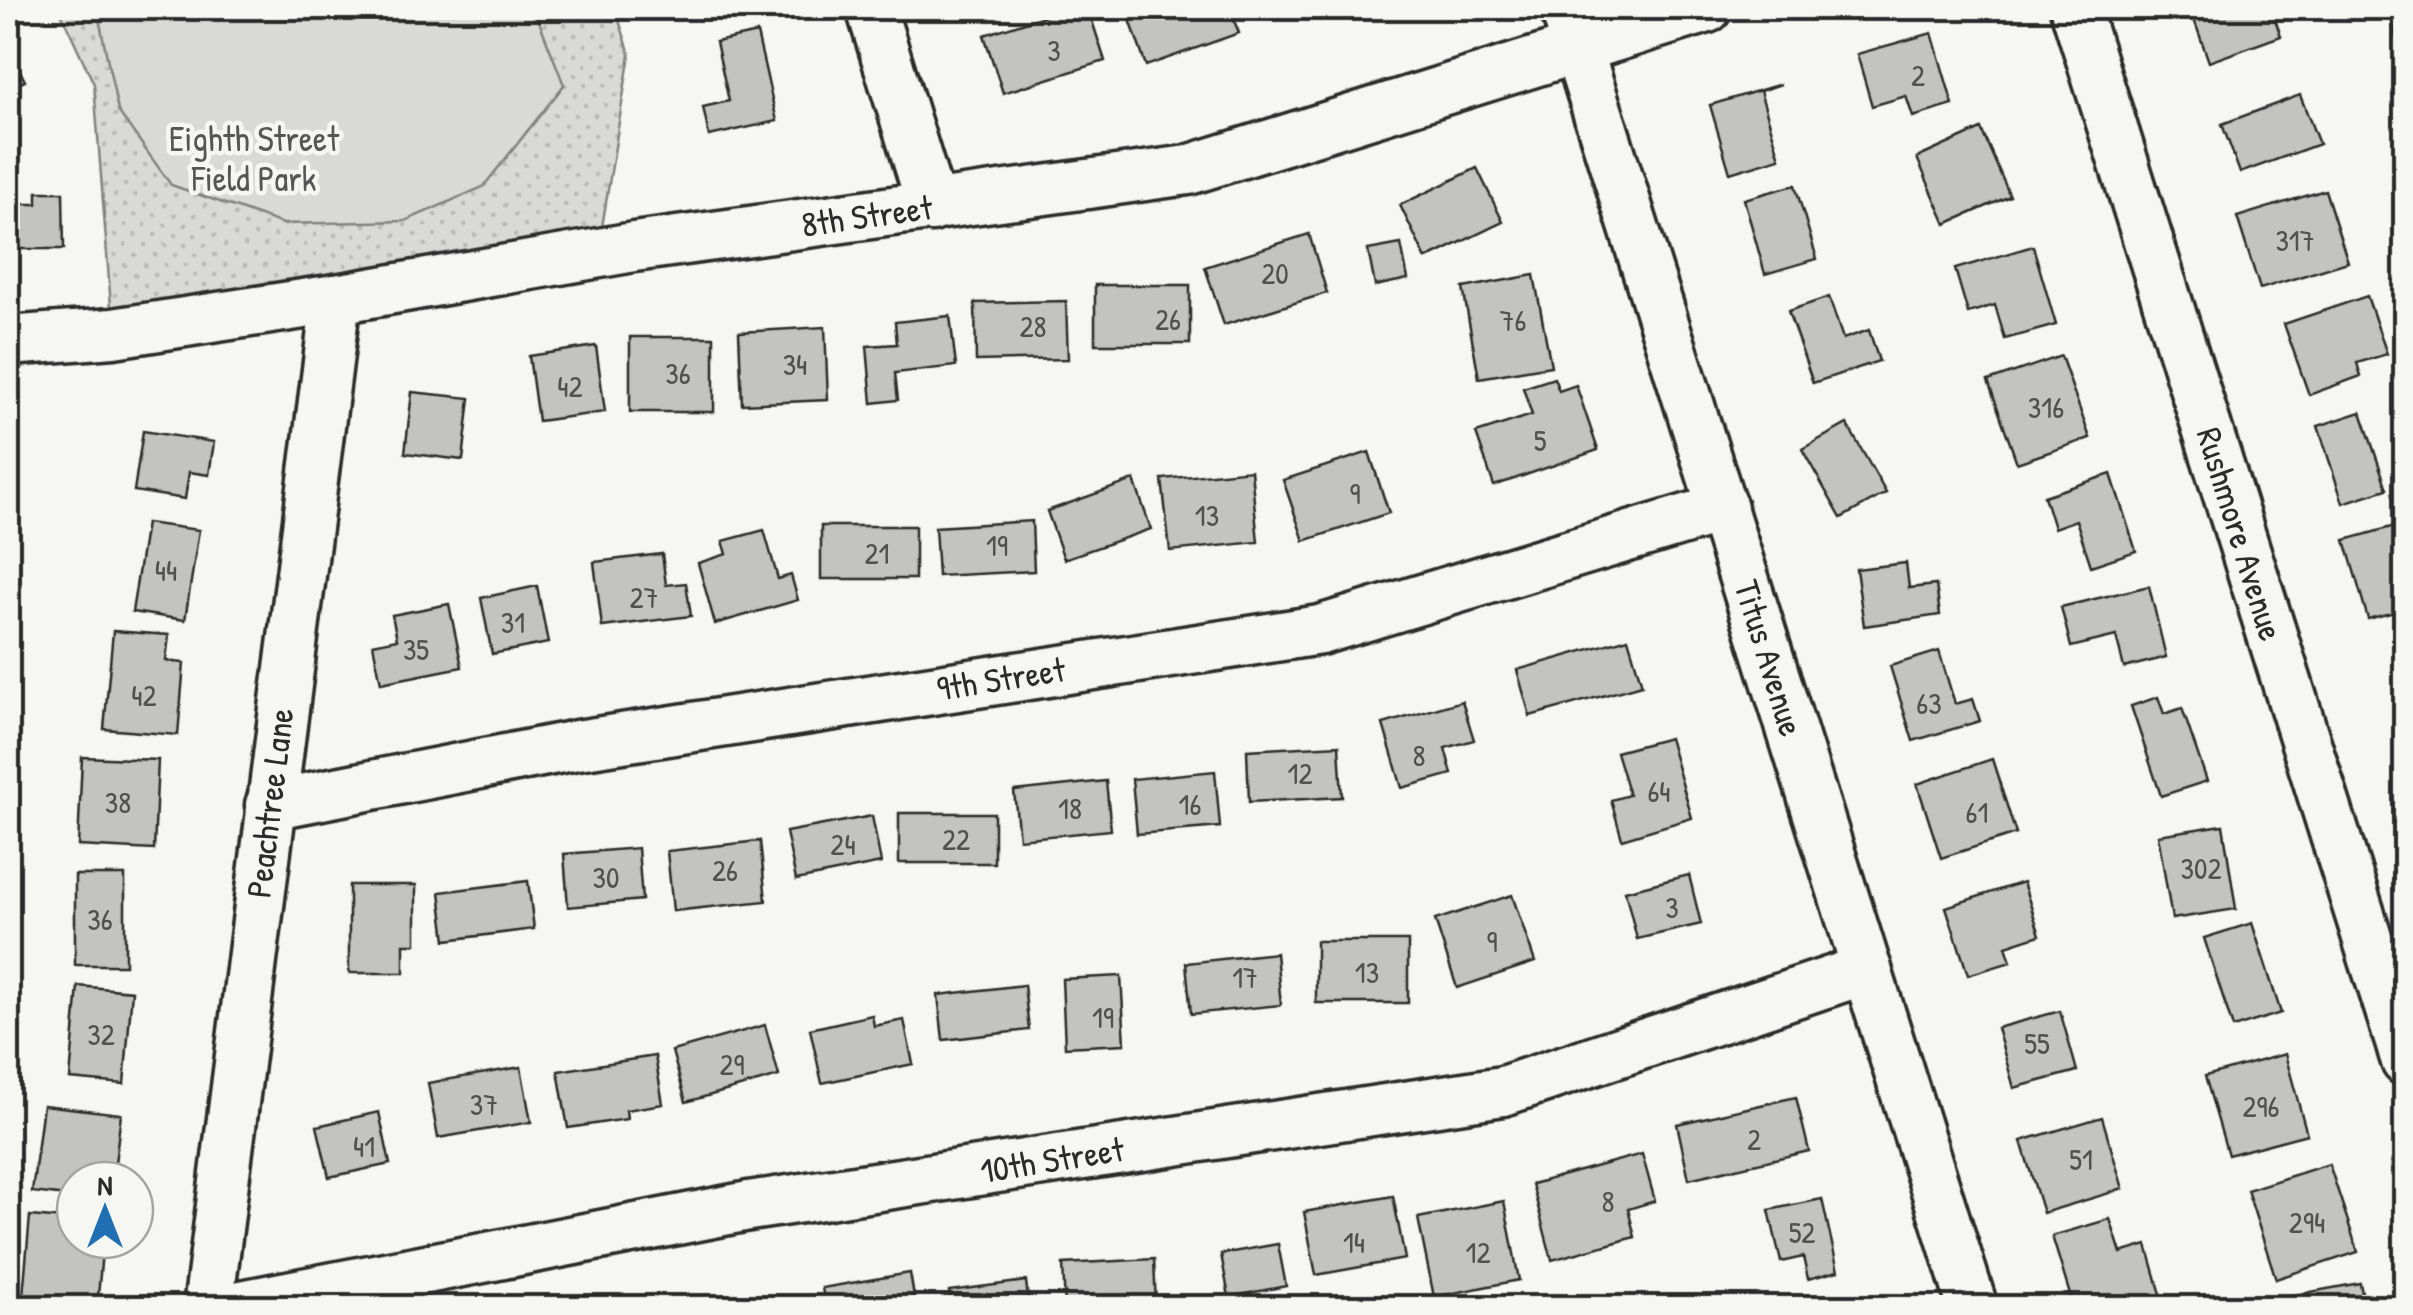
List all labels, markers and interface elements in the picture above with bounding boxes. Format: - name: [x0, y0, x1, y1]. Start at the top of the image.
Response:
- house number: 3: [1047, 30, 1061, 70]
- house number: 2: [1911, 55, 1925, 95]
- park label: Eighth Street Field Park: [169, 115, 340, 202]
- street label: 8th Street: [799, 183, 936, 248]
- house number: 317: [2275, 220, 2315, 260]
- house number: 20: [1261, 253, 1289, 293]
- house number: 26: [1155, 299, 1181, 339]
- house number: 76: [1500, 300, 1526, 340]
- house number: 28: [1019, 306, 1047, 346]
- house number: 34: [783, 344, 807, 384]
- house number: 36: [665, 353, 691, 393]
- house number: 42: [557, 366, 583, 406]
- house number: 316: [2028, 387, 2064, 427]
- house number: 5: [1534, 420, 1547, 460]
- street label: Rushmore Avenue: [2186, 422, 2295, 646]
- house number: 9: [1349, 473, 1361, 513]
- house number: 13: [1195, 495, 1219, 535]
- house number: 19: [986, 525, 1008, 565]
- house number: 21: [865, 533, 889, 573]
- house number: 44: [155, 550, 177, 590]
- street label: Titus Avenue: [1724, 574, 1815, 742]
- house number: 27: [630, 577, 658, 617]
- house number: 31: [501, 602, 525, 642]
- house number: 35: [403, 629, 429, 669]
- street label: 9th Street: [933, 645, 1069, 712]
- house number: 42: [131, 675, 157, 715]
- house number: 63: [1916, 683, 1942, 723]
- street label: Peachtree Lane: [235, 705, 304, 900]
- house number: 8: [1413, 735, 1426, 775]
- house number: 12: [1288, 753, 1312, 793]
- house number: 64: [1647, 771, 1671, 811]
- house number: 38: [105, 782, 131, 822]
- house number: 16: [1179, 784, 1201, 824]
- house number: 18: [1058, 788, 1082, 828]
- house number: 61: [1966, 792, 1988, 832]
- house number: 22: [942, 819, 970, 859]
- house number: 24: [830, 824, 856, 864]
- house number: 302: [2181, 848, 2221, 888]
- house number: 26: [712, 850, 738, 890]
- house number: 30: [593, 857, 619, 897]
- house number: 3: [1665, 887, 1679, 927]
- house number: 36: [87, 899, 113, 939]
- house number: 9: [1486, 921, 1498, 961]
- house number: 13: [1355, 952, 1379, 992]
- house number: 17: [1232, 957, 1258, 997]
- house number: 19: [1092, 997, 1114, 1037]
- house number: 32: [87, 1014, 115, 1054]
- house number: 55: [2024, 1023, 2050, 1063]
- house number: 29: [719, 1044, 745, 1084]
- house number: 37: [470, 1084, 498, 1124]
- house number: 296: [2242, 1086, 2280, 1126]
- house number: 2: [1747, 1119, 1761, 1159]
- street label: 10th Street: [977, 1125, 1128, 1194]
- house number: 41: [353, 1126, 375, 1166]
- house number: 51: [2069, 1139, 2093, 1179]
- north arrow: [55, 1160, 155, 1260]
- text: N: [98, 1166, 113, 1204]
- house number: 8: [1602, 1181, 1615, 1221]
- house number: 294: [2289, 1202, 2325, 1242]
- house number: 52: [1789, 1212, 1815, 1252]
- house number: 14: [1343, 1222, 1365, 1262]
- house number: 12: [1466, 1232, 1490, 1272]

